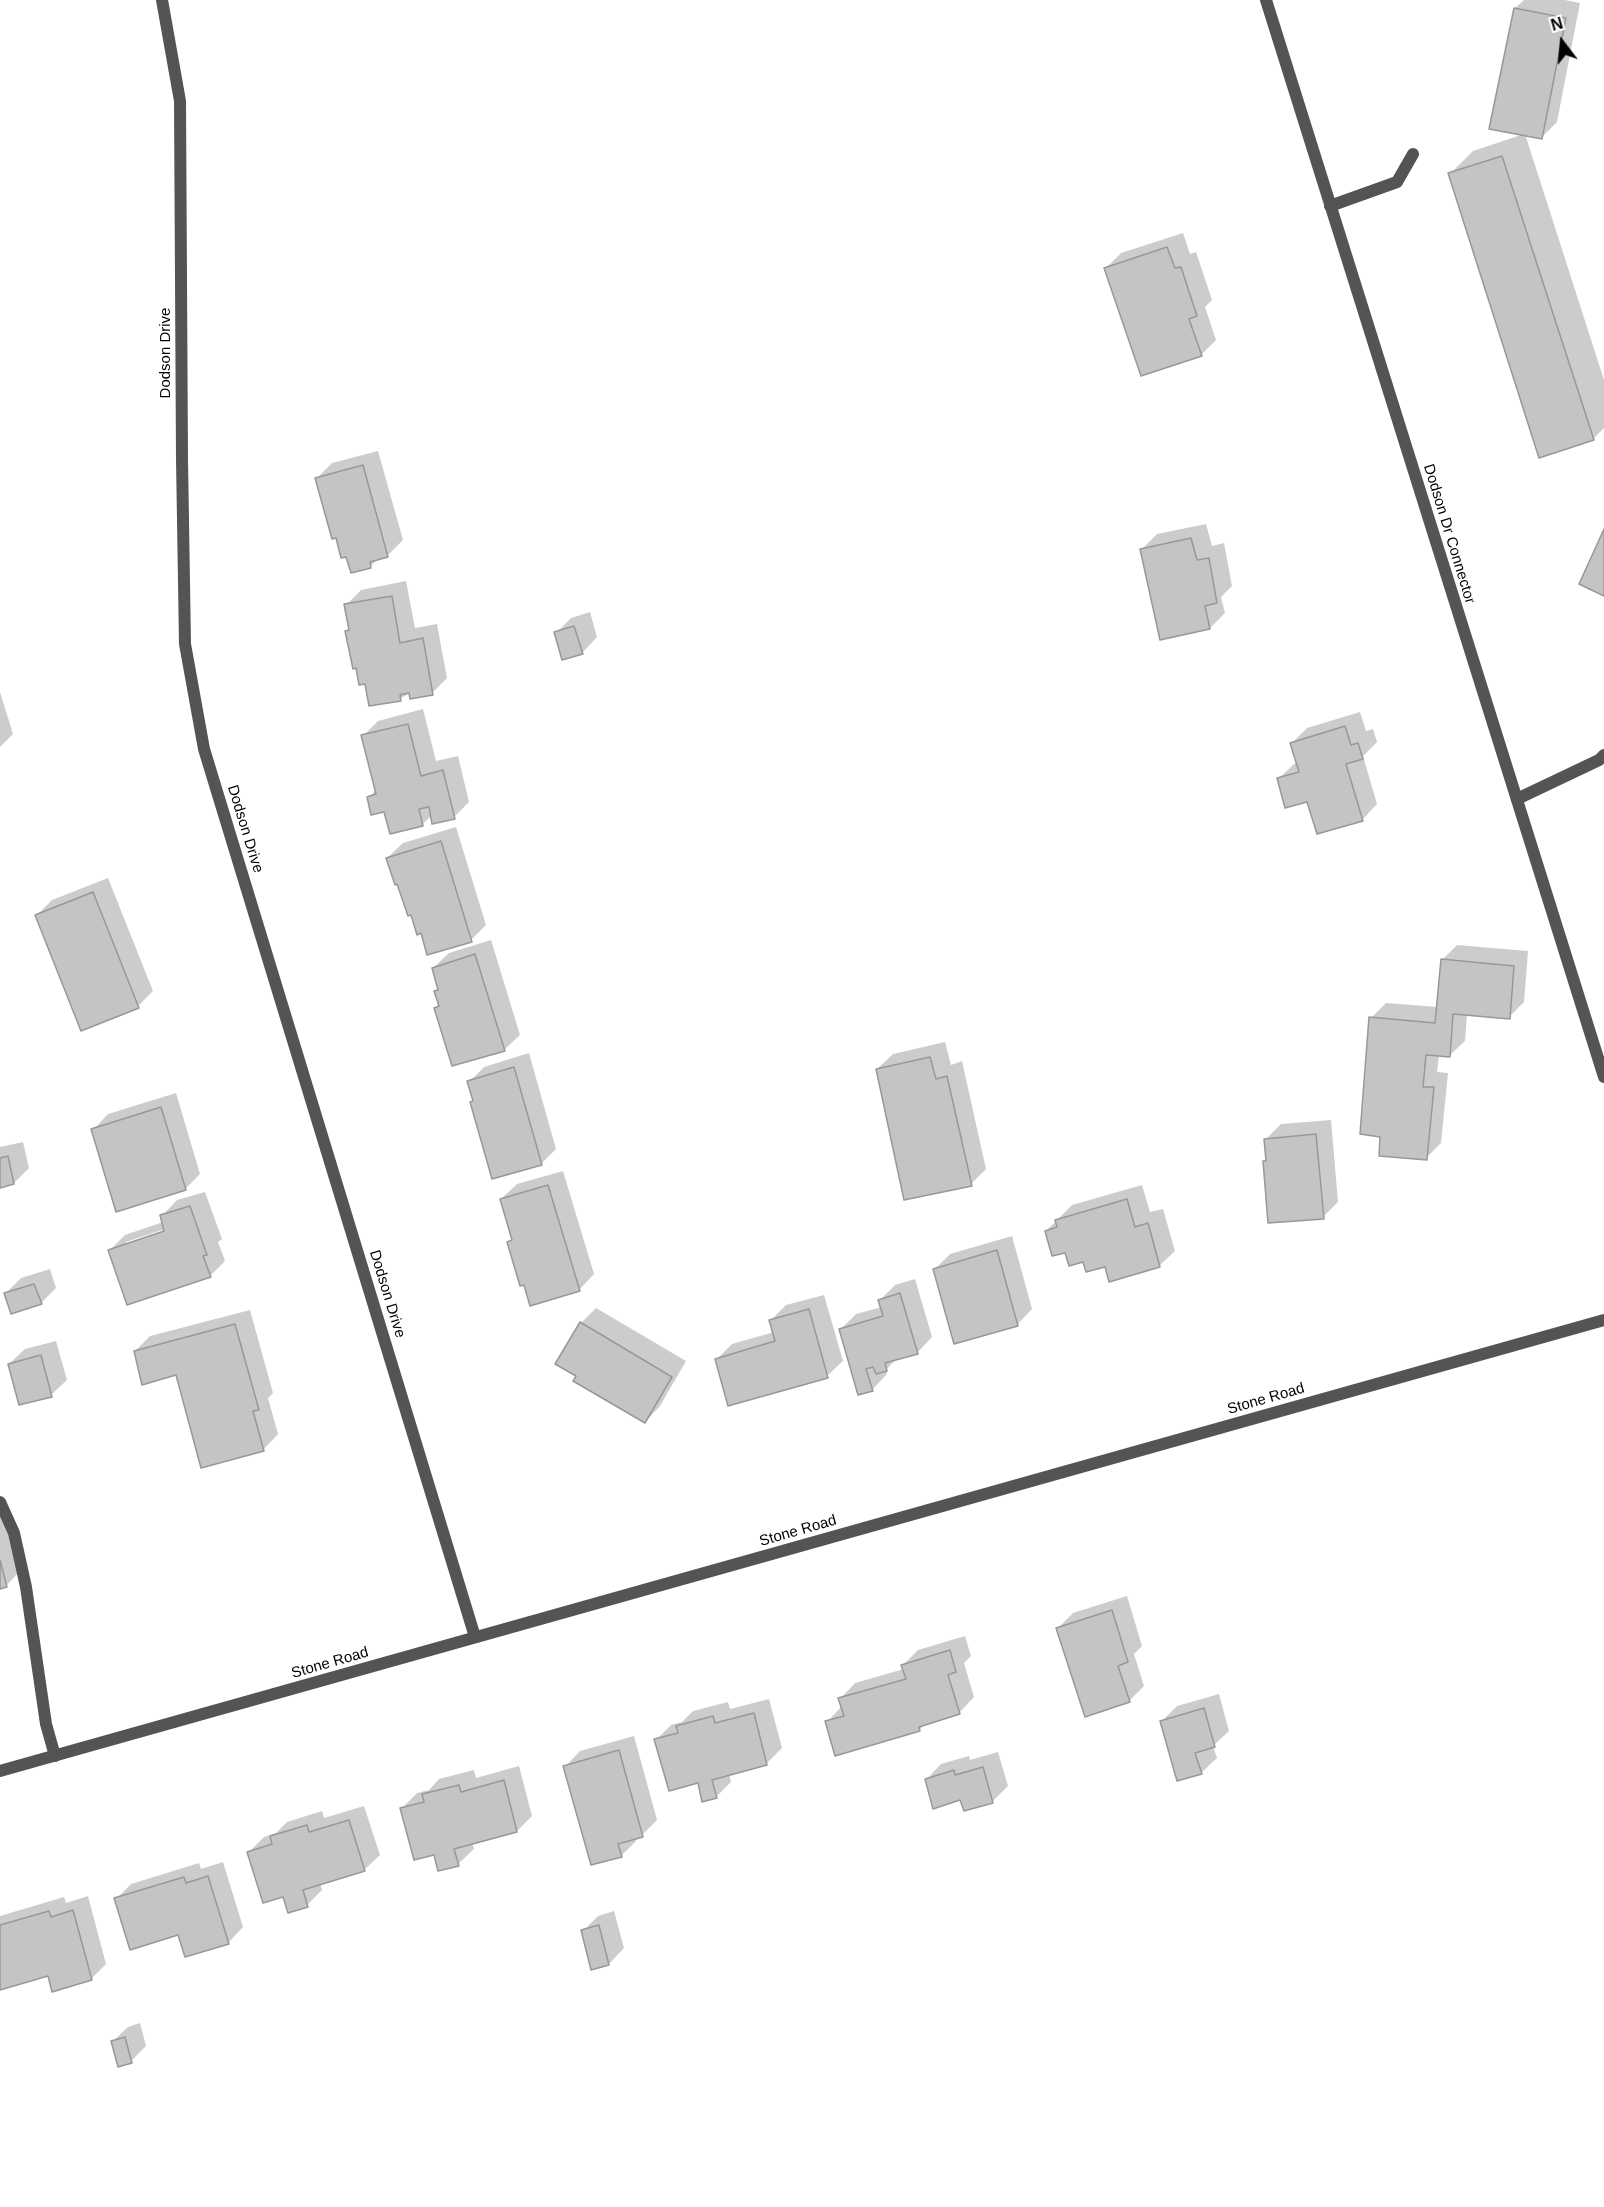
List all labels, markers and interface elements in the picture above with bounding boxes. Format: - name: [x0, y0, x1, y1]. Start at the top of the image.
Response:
- north arrow: [1532, 12, 1592, 72]
- text: N: [1549, 14, 1565, 34]
- street label: Dodson Drive: [157, 308, 175, 398]
- street label: Dodson Dr Connector: [1419, 462, 1479, 606]
- street label: Dodson Drive: [223, 783, 267, 875]
- street label: Dodson Drive: [365, 1248, 409, 1340]
- street label: Stone Road: [1225, 1379, 1307, 1419]
- street label: Stone Road: [757, 1511, 839, 1551]
- street label: Stone Road: [289, 1643, 371, 1683]

